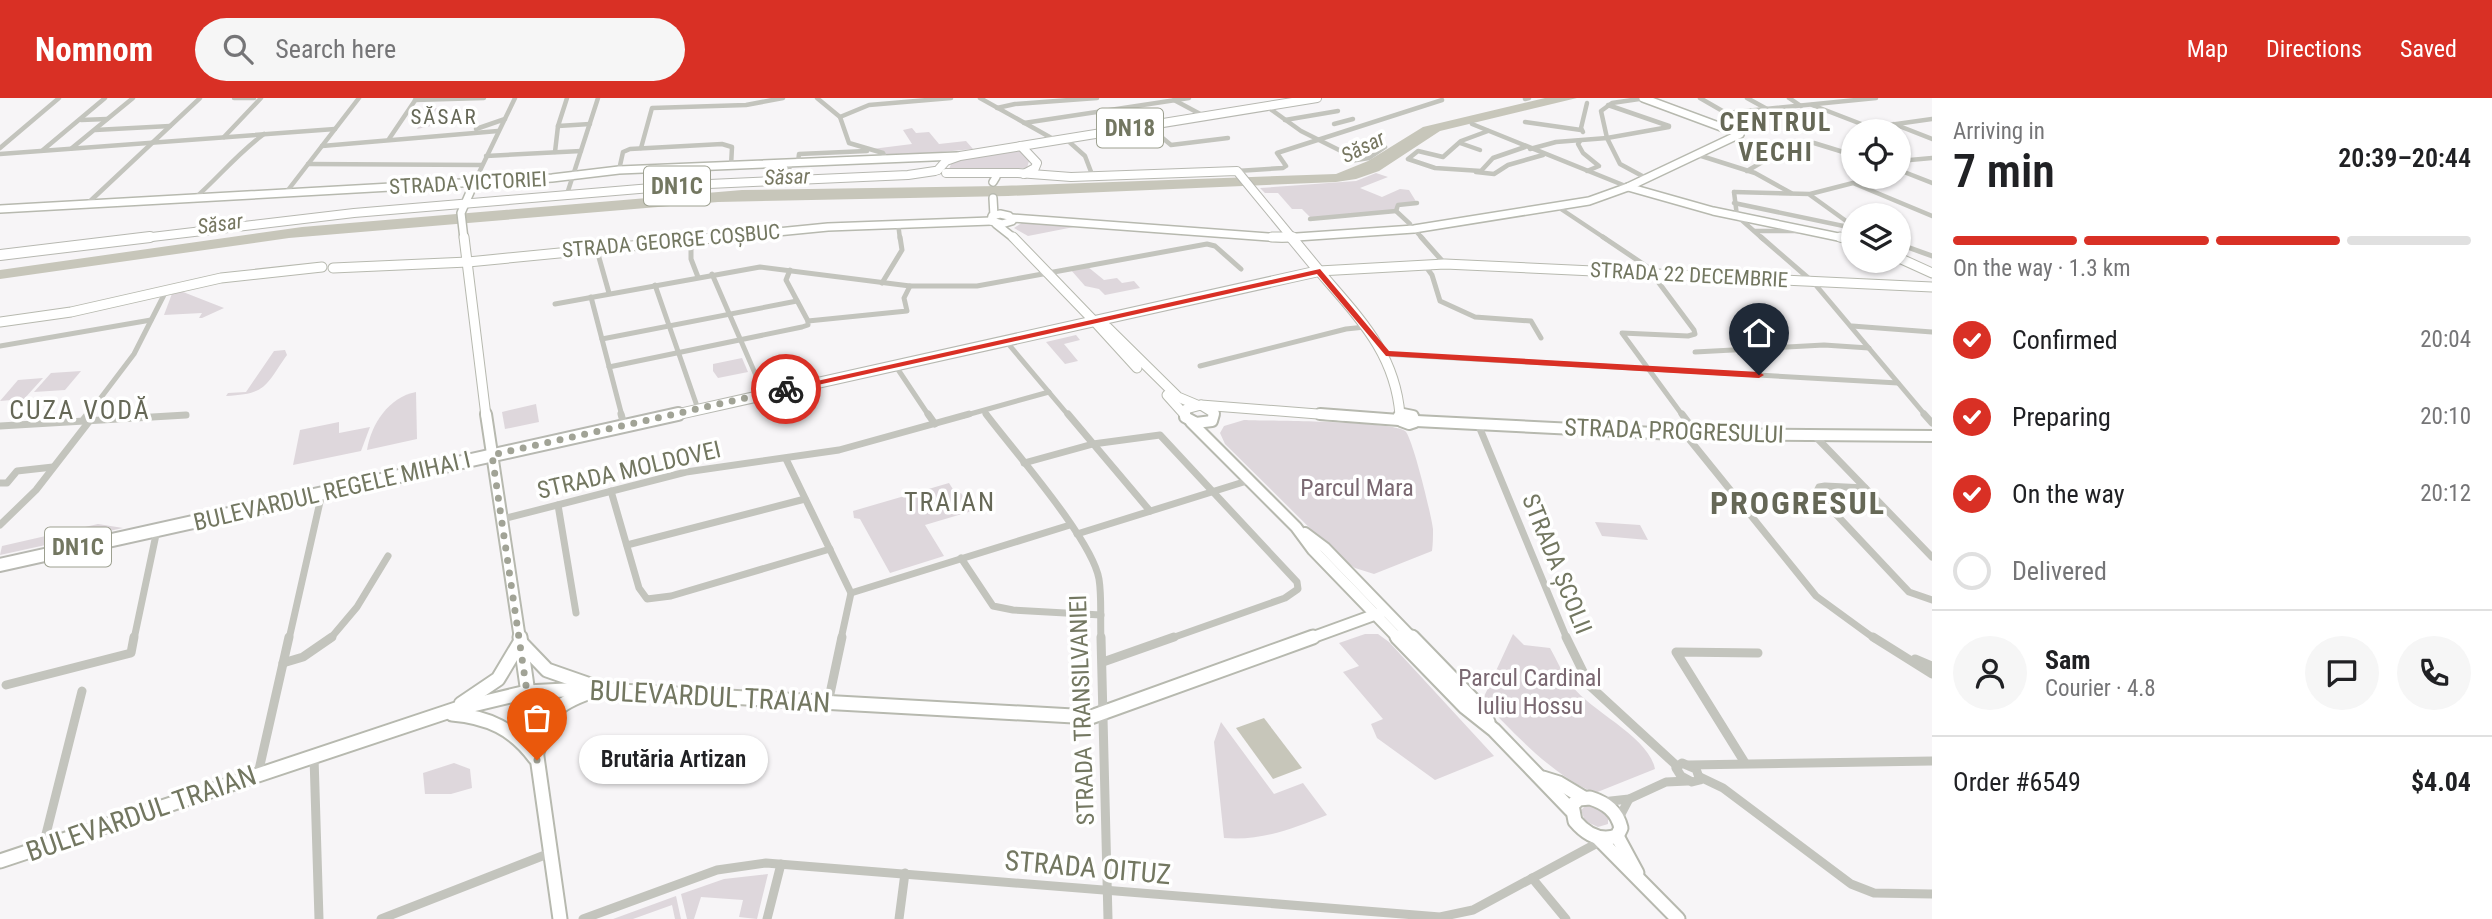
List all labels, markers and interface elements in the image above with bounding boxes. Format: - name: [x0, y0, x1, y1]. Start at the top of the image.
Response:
- search box: [195, 18, 685, 81]
- text: Nomnom: [35, 30, 153, 69]
- icon: search: [219, 30, 257, 68]
- text: Search here: [275, 34, 396, 64]
- text: Map: [2187, 35, 2228, 63]
- text: Directions: [2266, 35, 2362, 63]
- text: Saved: [2400, 35, 2457, 63]
- district label: SĂSAR: [410, 105, 478, 129]
- district label: CENTRUL VECHI: [1720, 107, 1832, 167]
- road number: DN18: [1097, 108, 1163, 148]
- text: Arriving in: [1953, 118, 2045, 145]
- map controls: [1841, 119, 1911, 273]
- button: locate: [1841, 119, 1911, 189]
- water label: Săsar: [1337, 126, 1389, 168]
- text: 20:39–20:44: [2338, 143, 2471, 173]
- text: 7 min: [1953, 144, 2055, 198]
- water label: Săsar: [764, 164, 811, 190]
- road number: DN1C: [644, 166, 710, 206]
- street label: STRADA VICTORIEI: [389, 167, 547, 199]
- button: layers: [1841, 203, 1911, 273]
- water label: Săsar: [196, 209, 245, 239]
- street label: STRADA GEORGE COȘBUC: [561, 220, 781, 262]
- text: On the way · 1.3 km: [1953, 255, 2131, 282]
- street label: STRADA 22 DECEMBRIE: [1589, 258, 1789, 292]
- pin: [1729, 303, 1789, 375]
- icon: home: [1740, 314, 1778, 352]
- icon: check: [1953, 321, 1991, 359]
- text: Confirmed: [2012, 325, 2118, 355]
- text: 20:04: [2420, 326, 2471, 353]
- courier: [751, 354, 821, 424]
- icon: bike: [767, 370, 805, 408]
- district label: CUZA VODĂ: [9, 395, 151, 425]
- icon: check: [1953, 398, 1991, 436]
- text: Preparing: [2012, 402, 2111, 432]
- text: 20:10: [2420, 403, 2471, 430]
- street label: STRADA PROGRESULUI: [1564, 413, 1784, 449]
- street label: STRADA MOLDOVEI: [534, 435, 724, 505]
- street label: BULEVARDUL REGELE MIHAI I: [191, 445, 473, 537]
- park label: Parcul Mara: [1300, 474, 1414, 502]
- icon: check: [1953, 475, 1991, 513]
- text: On the way: [2012, 479, 2125, 509]
- text: 20:12: [2420, 480, 2471, 507]
- district label: PROGRESUL: [1710, 484, 1886, 522]
- district label: TRAIAN: [904, 487, 996, 517]
- street label: STRADA ȘCOLII: [1516, 490, 1598, 638]
- road number: DN1C: [45, 528, 111, 566]
- text: Delivered: [2012, 556, 2107, 586]
- street label: STRADA TRANSILVANIEI: [1064, 594, 1100, 826]
- button: person: [1953, 636, 2027, 710]
- button: chat: [2305, 636, 2379, 710]
- button: phone: [2397, 636, 2471, 710]
- text: Sam: [2045, 645, 2091, 675]
- park label: Parcul Cardinal Iuliu Hossu: [1458, 664, 1602, 720]
- street label: BULEVARDUL TRAIAN: [589, 674, 831, 719]
- text: Courier · 4.8: [2045, 675, 2156, 702]
- pin: [507, 688, 567, 760]
- icon: bag: [518, 699, 556, 737]
- callout: Brutăria Artizan: [579, 736, 768, 784]
- text: Brutăria Artizan: [601, 746, 746, 773]
- street label: BULEVARDUL TRAIAN: [22, 759, 261, 868]
- text: Order #6549: [1953, 767, 2081, 797]
- text: $4.04: [2411, 767, 2471, 797]
- street label: STRADA OITUZ: [1003, 844, 1172, 891]

